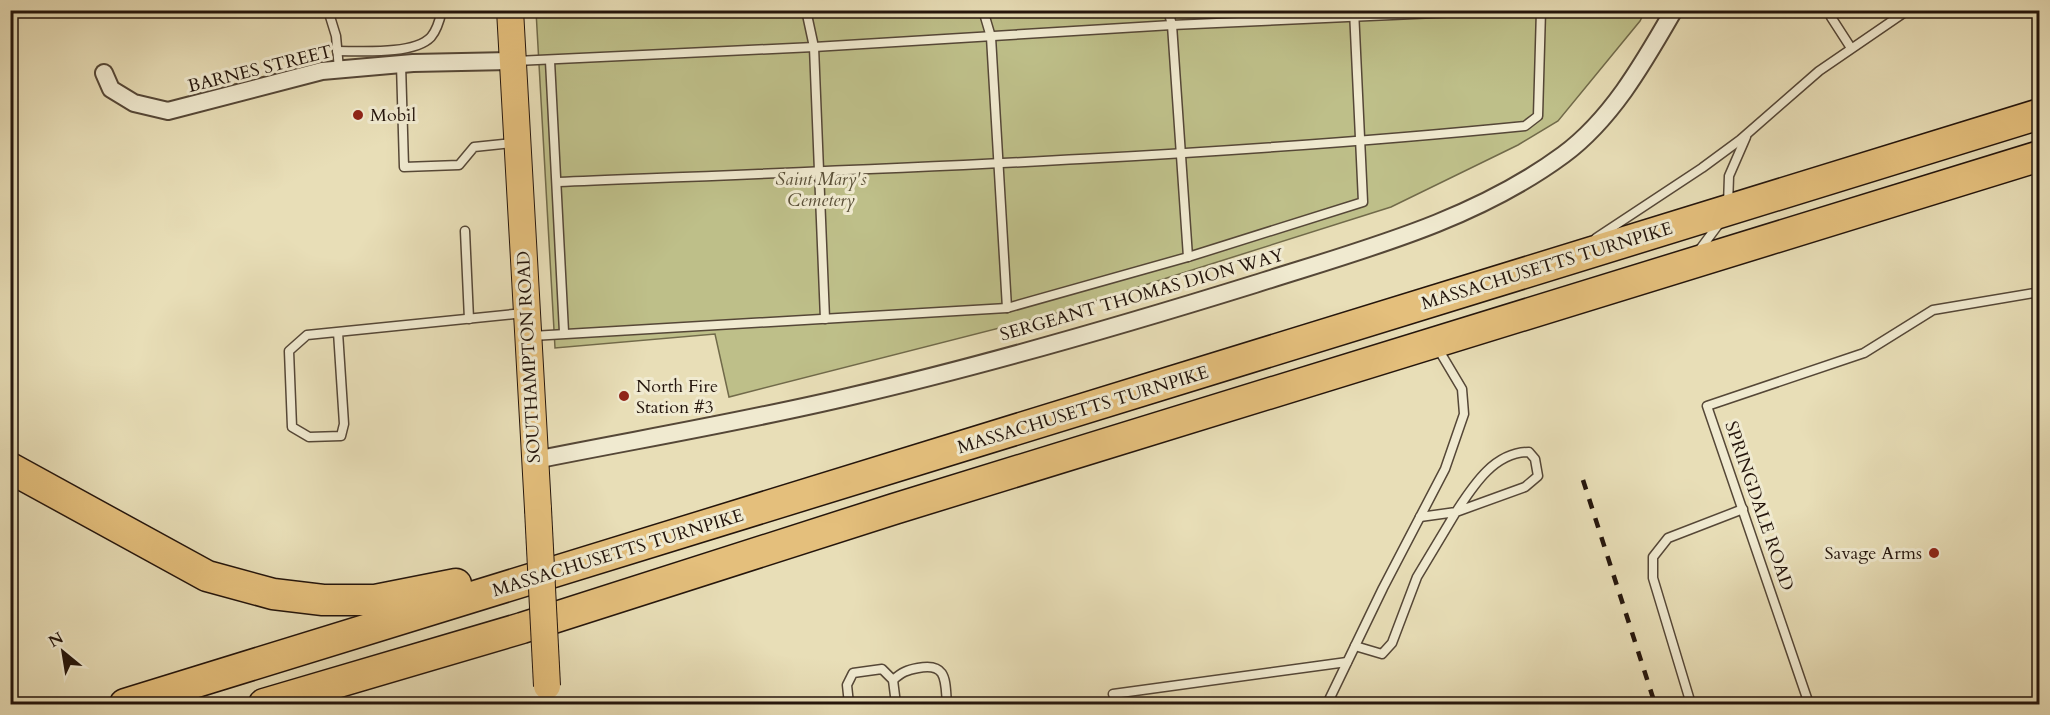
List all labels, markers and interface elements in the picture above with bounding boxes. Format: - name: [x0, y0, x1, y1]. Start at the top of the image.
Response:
- street label: BARNES STREET: [185, 39, 335, 99]
- place label: Mobil: [370, 103, 416, 128]
- marker: Mobil: [351, 108, 365, 122]
- park label: Saint Mary's Cemetery: [775, 167, 867, 213]
- street label: MASSACHUSETTS TURNPIKE: [1418, 216, 1676, 316]
- street label: SERGEANT THOMAS DION WAY: [997, 242, 1287, 348]
- street label: SOUTHAMPTON ROAD: [511, 250, 547, 464]
- street label: MASSACHUSETTS TURNPIKE: [954, 360, 1212, 460]
- place label: North Fire Station #3: [636, 374, 718, 420]
- marker: North Fire Station #3: [617, 389, 631, 403]
- street label: SPRINGDALE ROAD: [1718, 418, 1800, 594]
- street label: MASSACHUSETTS TURNPIKE: [489, 503, 747, 603]
- place label: Savage Arms: [1825, 541, 1922, 566]
- marker: Savage Arms: [1927, 546, 1941, 560]
- north arrow: [33, 622, 93, 682]
- text: N: [44, 627, 68, 653]

